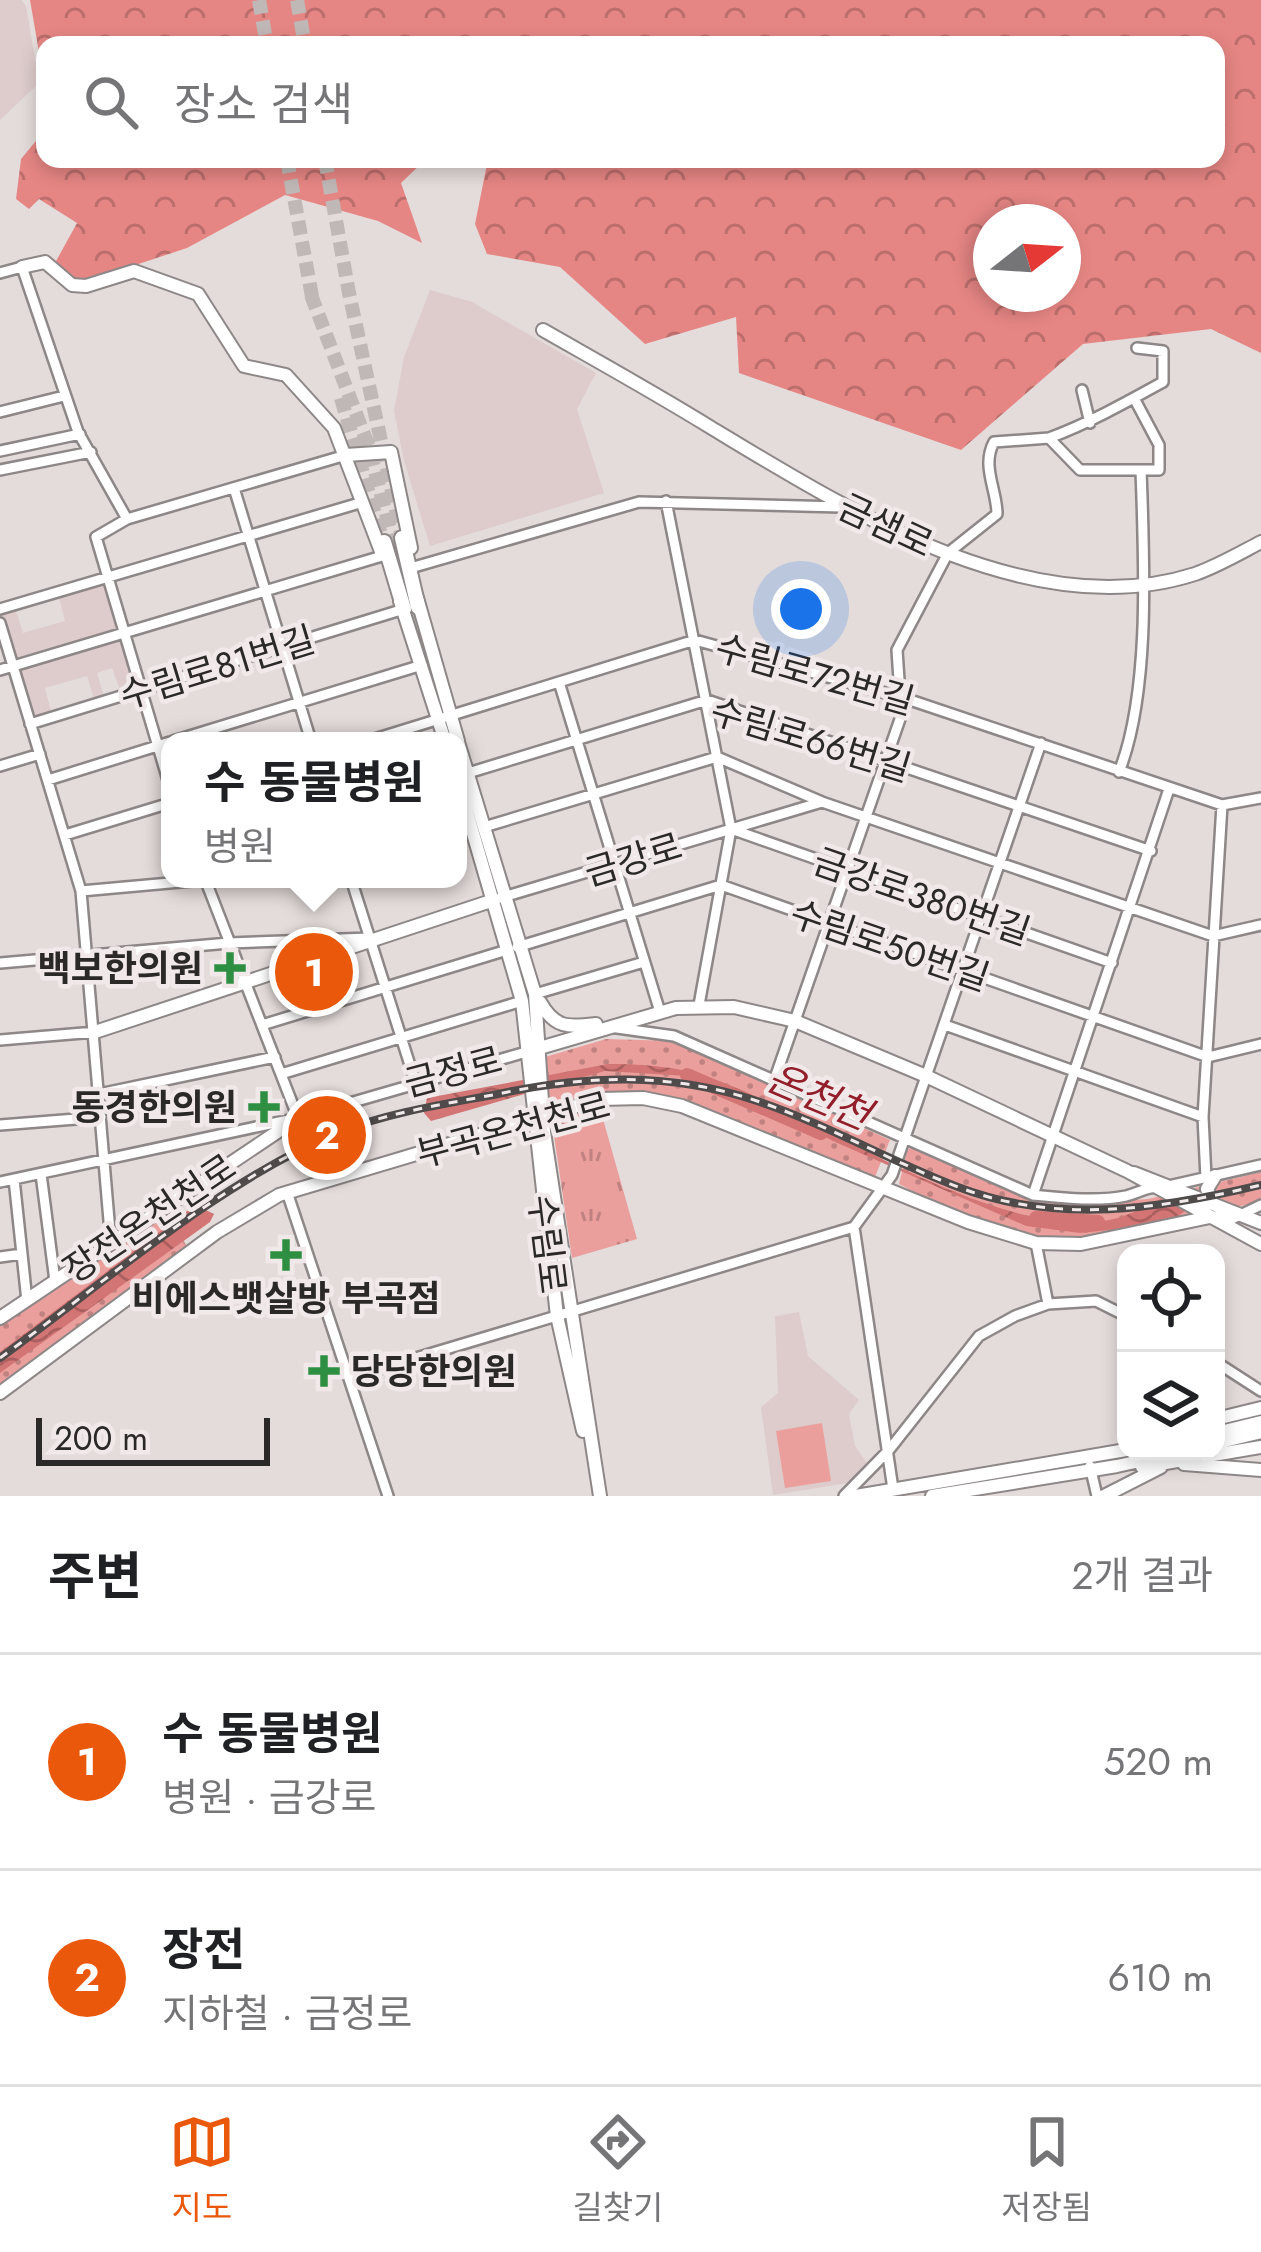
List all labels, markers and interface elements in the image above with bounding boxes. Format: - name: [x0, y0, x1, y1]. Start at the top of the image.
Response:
- search box: [36, 36, 1225, 168]
- icon: search: [78, 69, 144, 135]
- text: 장소 검색: [174, 72, 353, 137]
- north arrow: [973, 204, 1081, 312]
- street label: 금샘로: [830, 480, 942, 570]
- your location: [771, 579, 831, 639]
- street label: 수림로81번길: [113, 613, 321, 721]
- street label: 수림로72번길: [709, 621, 921, 727]
- street label: 수림로66번길: [704, 684, 918, 794]
- popup: [161, 732, 467, 888]
- text: 수 동물병원: [204, 750, 424, 815]
- text: 병원: [204, 818, 276, 875]
- street label: 금강로: [578, 820, 688, 898]
- street label: 금강로380번길: [806, 835, 1038, 957]
- street label: 수림로50번길: [783, 887, 997, 1003]
- pin: 1: [275, 927, 353, 1017]
- place label: 백보한의원: [37, 942, 203, 994]
- marker: 백보한의원: [214, 952, 246, 984]
- street label: 금정로: [398, 1033, 508, 1109]
- water label: 온천천: [758, 1049, 883, 1145]
- street label: 부곡온천천로: [410, 1078, 616, 1180]
- place label: 동경한의원: [71, 1081, 237, 1133]
- pin: 2: [288, 1090, 366, 1180]
- marker: 동경한의원: [248, 1091, 280, 1123]
- street label: 장전온천천로: [52, 1141, 246, 1295]
- street label: 수림로: [516, 1192, 580, 1296]
- marker: 비에스뱃살방 부곡점: [270, 1239, 302, 1271]
- map controls: [1117, 1244, 1225, 1460]
- button: locate: [1117, 1244, 1225, 1352]
- place label: 비에스뱃살방 부곡점: [132, 1272, 440, 1324]
- place label: 당당한의원: [351, 1345, 517, 1397]
- button: layers: [1117, 1352, 1225, 1460]
- marker: 당당한의원: [308, 1355, 340, 1387]
- scale bar: [36, 1412, 270, 1465]
- text: 200 m: [54, 1415, 148, 1462]
- text: 주변: [48, 1539, 142, 1613]
- text: 2개 결과: [1071, 1547, 1213, 1604]
- text: 수 동물병원: [162, 1701, 383, 1766]
- text: 1: [77, 1733, 97, 1790]
- text: 520 m: [1103, 1733, 1213, 1790]
- text: 병원 · 금강로: [162, 1769, 377, 1826]
- text: 장전: [162, 1917, 245, 1982]
- text: 2: [74, 1949, 100, 2006]
- text: 610 m: [1107, 1949, 1213, 2006]
- text: 지하철 · 금정로: [162, 1985, 412, 2042]
- tab: 지도: [169, 2109, 235, 2231]
- tab: 길찾기: [572, 2109, 663, 2231]
- tab: 저장됨: [1001, 2109, 1092, 2231]

